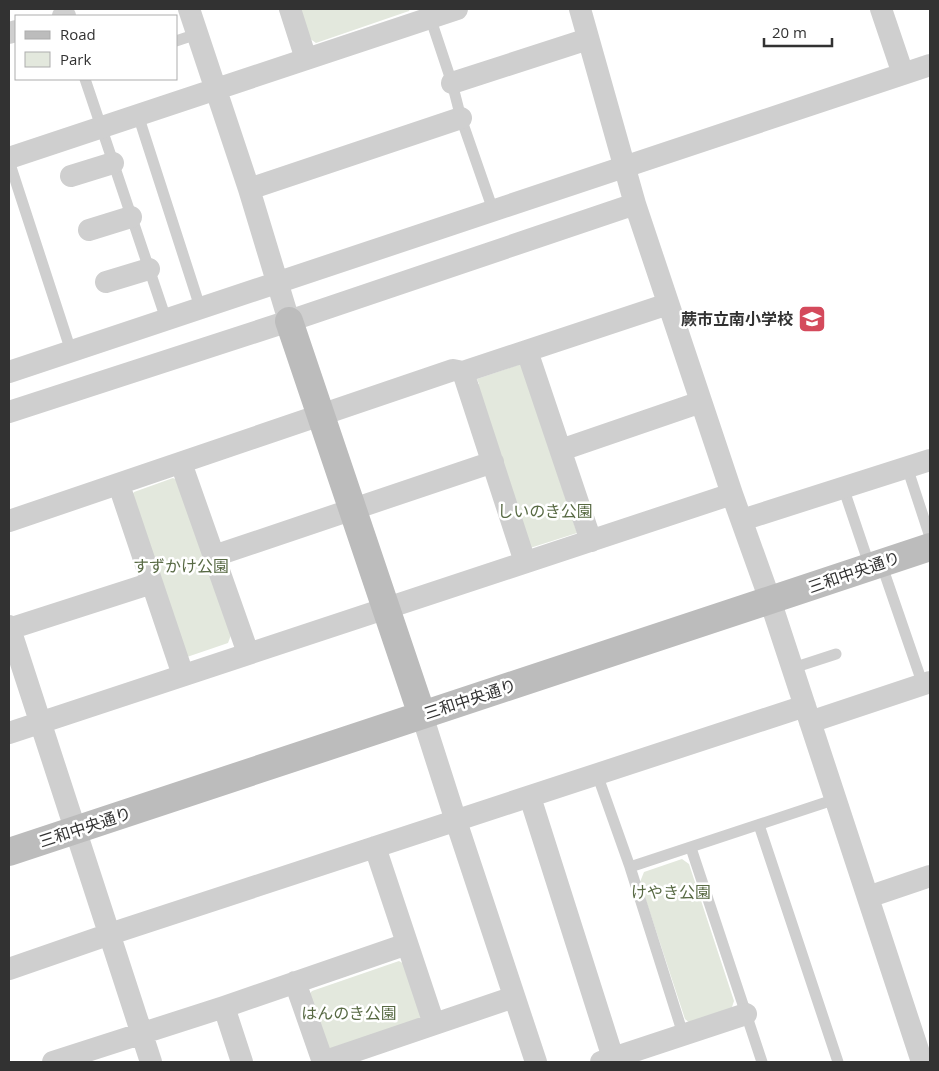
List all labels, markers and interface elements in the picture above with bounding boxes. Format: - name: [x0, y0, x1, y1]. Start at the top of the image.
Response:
- legend: [15, 15, 178, 80]
- scale bar: [764, 15, 832, 47]
- text: 20 m: [772, 22, 807, 42]
- text: Road: [60, 24, 96, 44]
- text: Park: [60, 49, 91, 69]
- school or university icon: 蕨市立南小学校: [797, 304, 827, 334]
- place label: 蕨市立南小学校: [681, 308, 793, 330]
- park label: しいのき公園: [497, 500, 593, 522]
- street label: 三和中央通り: [805, 546, 903, 598]
- park label: すずかけ公園: [133, 555, 229, 577]
- street label: 三和中央通り: [421, 674, 519, 724]
- street label: 三和中央通り: [36, 802, 134, 852]
- park label: けやき公園: [631, 881, 711, 903]
- park label: はんのき公園: [301, 1002, 397, 1024]

